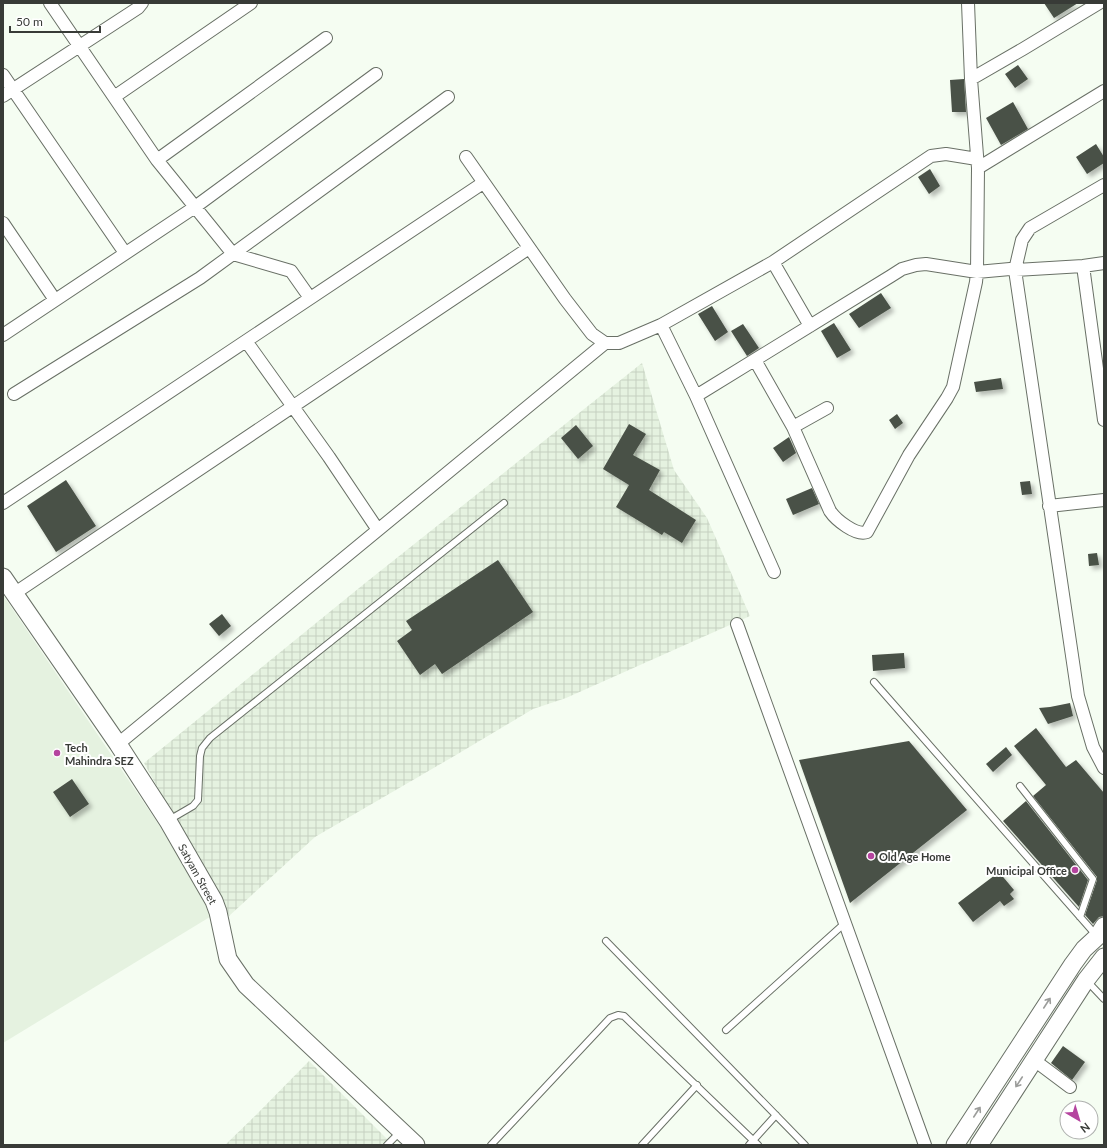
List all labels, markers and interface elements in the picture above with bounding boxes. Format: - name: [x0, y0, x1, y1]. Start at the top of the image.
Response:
- scale bar: [10, 8, 100, 34]
- text: 50 m: [16, 14, 43, 29]
- place label: Tech Mahindra SEZ: [65, 741, 134, 767]
- marker: Tech Mahindra SEZ: [52, 748, 62, 758]
- street label: Satyam Street: [176, 842, 220, 907]
- place label: Old Age Home: [879, 850, 951, 863]
- marker: Old Age Home: [866, 851, 876, 861]
- place label: Municipal Office: [986, 864, 1067, 877]
- marker: Municipal Office: [1070, 865, 1080, 875]
- one-way arrow: [1044, 997, 1052, 1009]
- one-way arrow: [1015, 1076, 1023, 1088]
- north arrow: [1059, 1100, 1099, 1140]
- one-way arrow: [973, 1106, 981, 1118]
- text: N: [1078, 1121, 1093, 1136]

